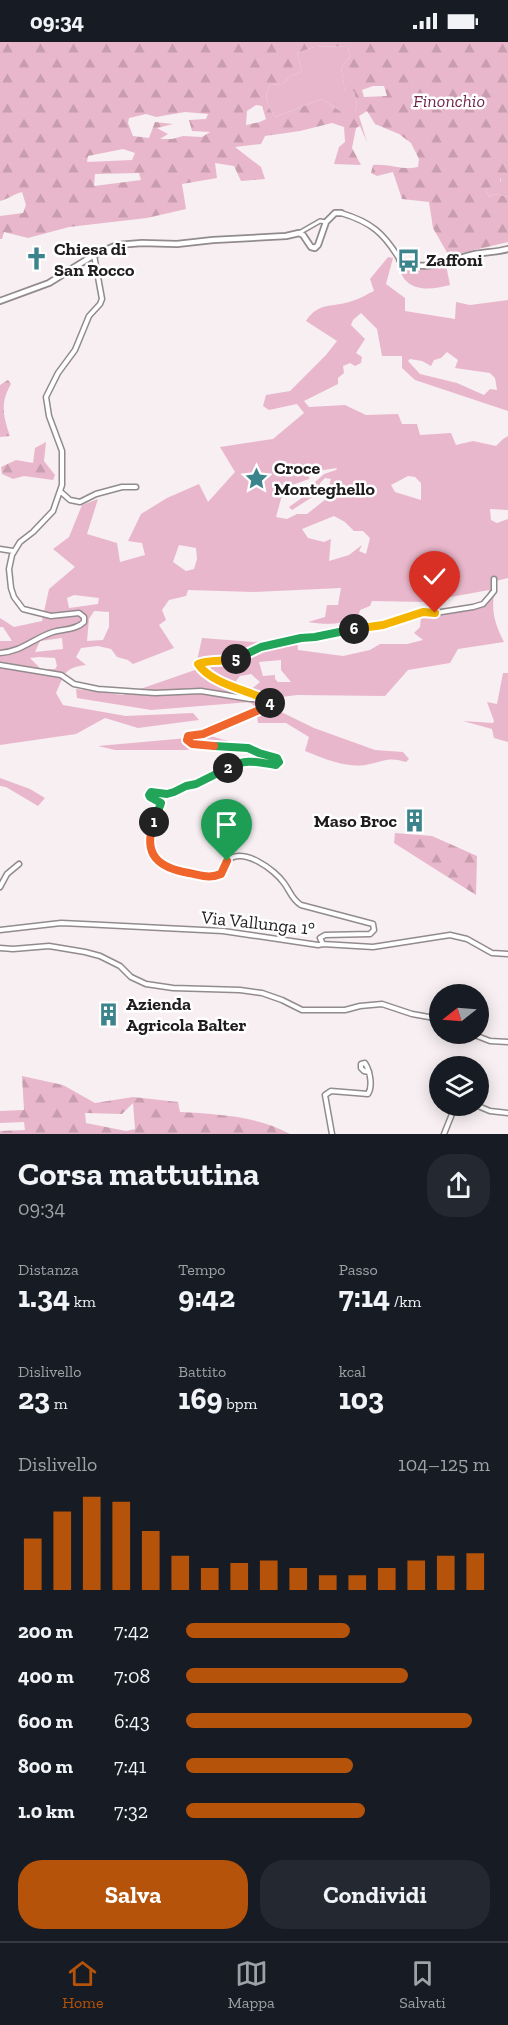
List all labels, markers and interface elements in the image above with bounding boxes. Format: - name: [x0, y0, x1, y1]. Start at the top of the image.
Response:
- text: 09:34: [30, 8, 84, 35]
- park label: Finonchio: [413, 90, 485, 112]
- place label: Chiesa di San Rocco: [54, 238, 135, 281]
- church icon: Chiesa di San Rocco: [23, 246, 49, 272]
- bus stop icon: Zaffoni: [395, 247, 421, 273]
- place label: Zaffoni: [426, 249, 483, 271]
- place label: Croce Monteghello: [274, 457, 375, 500]
- place icon: Croce Monteghello: [243, 465, 269, 491]
- pin: [409, 551, 460, 613]
- icon: check: [418, 560, 451, 593]
- pin: 6: [339, 614, 369, 644]
- text: 6: [350, 619, 358, 638]
- pin: 5: [221, 644, 251, 674]
- text: 5: [232, 649, 240, 668]
- pin: 4: [255, 688, 285, 718]
- text: 4: [265, 693, 275, 712]
- pin: 2: [213, 753, 243, 783]
- text: 2: [224, 758, 232, 777]
- pin: [201, 799, 252, 861]
- pin: 1: [139, 807, 169, 837]
- icon: arrive: [210, 808, 243, 841]
- building icon: Maso Broc: [402, 808, 428, 834]
- place label: Maso Broc: [314, 810, 398, 832]
- text: 1: [151, 812, 157, 831]
- street label: Via Vallunga 1°: [199, 906, 316, 940]
- north arrow: [429, 984, 489, 1044]
- map controls: [429, 984, 489, 1116]
- place label: Azienda Agricola Balter: [126, 993, 246, 1036]
- building icon: Azienda Agricola Balter: [95, 1001, 121, 1027]
- button: layers: [429, 1056, 489, 1116]
- text: Corsa mattutina: [18, 1154, 260, 1193]
- button: share: [427, 1154, 490, 1217]
- text: 09:34: [18, 1196, 65, 1220]
- text: Distanza: [18, 1260, 79, 1279]
- text: Tempo: [178, 1260, 226, 1279]
- text: Passo: [339, 1260, 378, 1279]
- text: 1.34: [18, 1279, 70, 1315]
- text: 9:42: [178, 1279, 235, 1315]
- text: 7:14: [339, 1279, 390, 1315]
- text: km: [70, 1292, 96, 1311]
- text: /km: [390, 1292, 421, 1311]
- text: Dislivello: [18, 1362, 81, 1381]
- text: Battito: [178, 1362, 226, 1381]
- text: kcal: [339, 1362, 366, 1381]
- text: 23: [18, 1381, 50, 1417]
- text: 169: [178, 1381, 223, 1417]
- text: 103: [339, 1381, 384, 1417]
- text: m: [50, 1394, 68, 1413]
- text: bpm: [223, 1394, 257, 1413]
- text: Dislivello: [18, 1452, 97, 1476]
- text: 104–125 m: [398, 1452, 490, 1476]
- text: 200 m: [18, 1619, 73, 1643]
- text: 7:42: [114, 1619, 149, 1643]
- text: 400 m: [18, 1664, 74, 1688]
- text: 7:08: [114, 1664, 150, 1688]
- text: 600 m: [18, 1709, 73, 1733]
- text: 6:43: [114, 1709, 150, 1733]
- text: 800 m: [18, 1754, 73, 1778]
- text: 7:41: [114, 1754, 146, 1778]
- text: 1.0 km: [18, 1799, 74, 1823]
- text: 7:32: [114, 1799, 148, 1823]
- button: Salva: [18, 1860, 248, 1929]
- button: Condividi: [260, 1860, 490, 1929]
- tab: Home: [62, 1957, 103, 2012]
- tab: Mappa: [228, 1957, 275, 2012]
- tab: Salvati: [399, 1957, 446, 2012]

